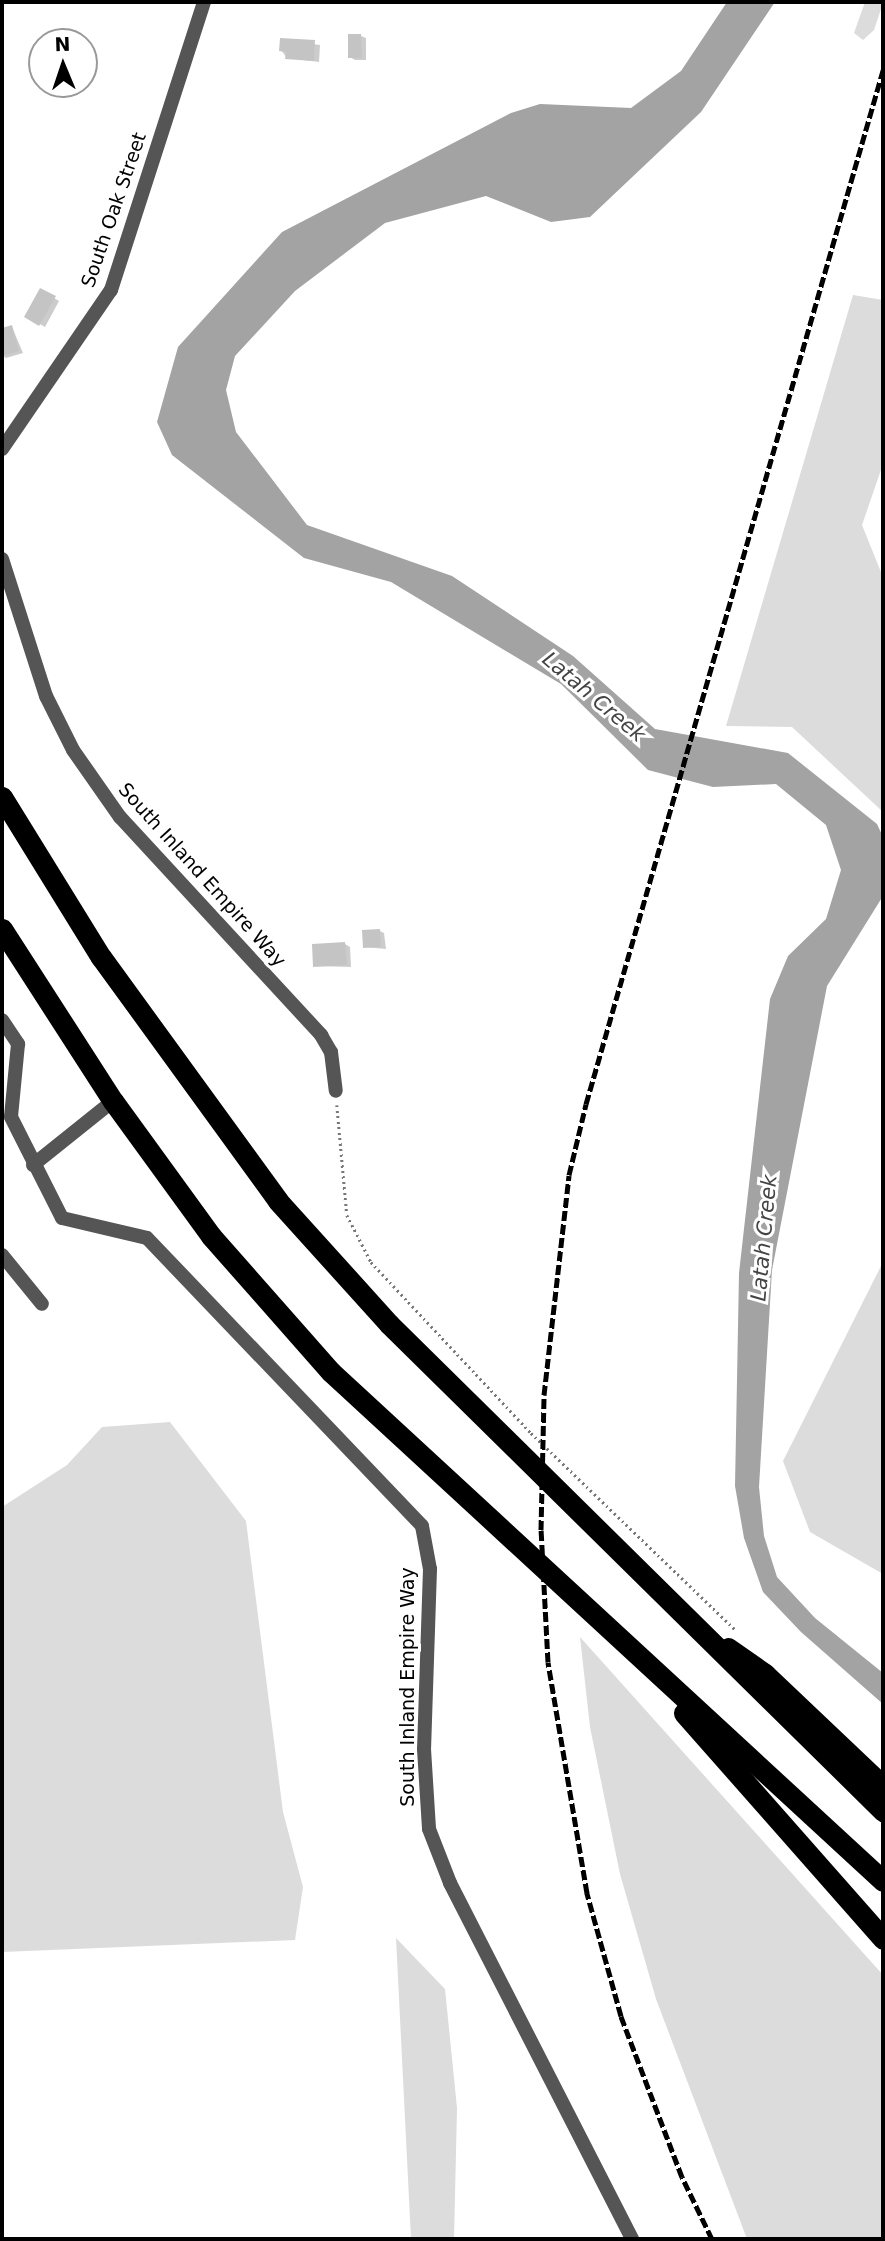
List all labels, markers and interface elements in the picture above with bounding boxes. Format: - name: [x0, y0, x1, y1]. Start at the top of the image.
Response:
- north arrow: [28, 28, 98, 98]
- text: N: [54, 33, 71, 55]
- street label: South Oak Street: [77, 129, 151, 291]
- water label: Latah Creek: [537, 647, 651, 747]
- street label: South Inland Empire Way: [113, 778, 291, 972]
- water label: Latah Creek: [746, 1174, 782, 1302]
- street label: South Inland Empire Way: [397, 1567, 419, 1807]

